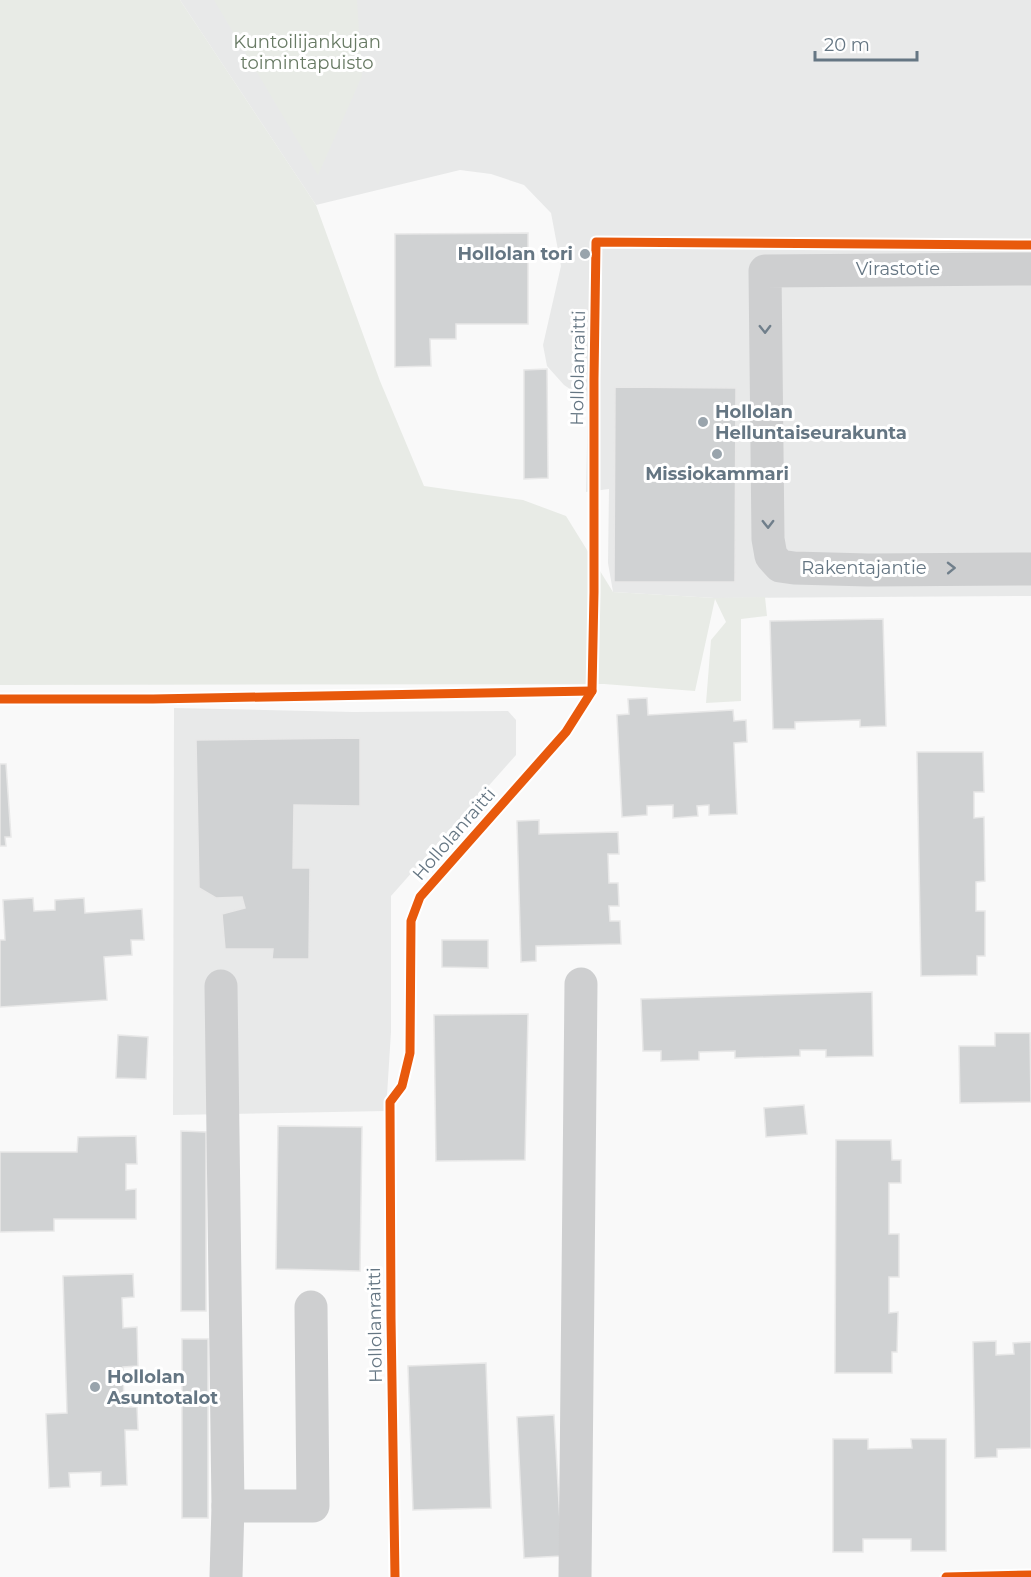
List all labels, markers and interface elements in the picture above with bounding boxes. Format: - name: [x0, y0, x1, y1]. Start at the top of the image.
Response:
- scale bar: [815, 24, 917, 62]
- park label: Kuntoilijankujan toimintapuisto: [233, 31, 381, 74]
- text: 20 m: [824, 34, 870, 56]
- place label: Hollolan tori: [458, 243, 573, 265]
- marker: Hollolan tori: [578, 247, 592, 261]
- street label: Virastotie: [856, 258, 940, 280]
- street label: Hollolanraitti: [566, 310, 590, 426]
- one-way arrow: [759, 325, 772, 334]
- place label: Hollolan Helluntaiseurakunta: [715, 401, 907, 444]
- marker: Hollolan Helluntaiseurakunta: [696, 415, 710, 429]
- marker: Missiokammari: [710, 447, 724, 461]
- place label: Missiokammari: [645, 463, 789, 485]
- one-way arrow: [762, 520, 774, 529]
- street label: Rakentajantie: [801, 557, 927, 579]
- one-way arrow: [946, 562, 955, 575]
- street label: Hollolanraitti: [408, 783, 500, 885]
- street label: Hollolanraitti: [363, 1267, 387, 1383]
- place label: Hollolan Asuntotalot: [106, 1366, 218, 1409]
- marker: Hollolan Asuntotalot: [88, 1380, 102, 1394]

